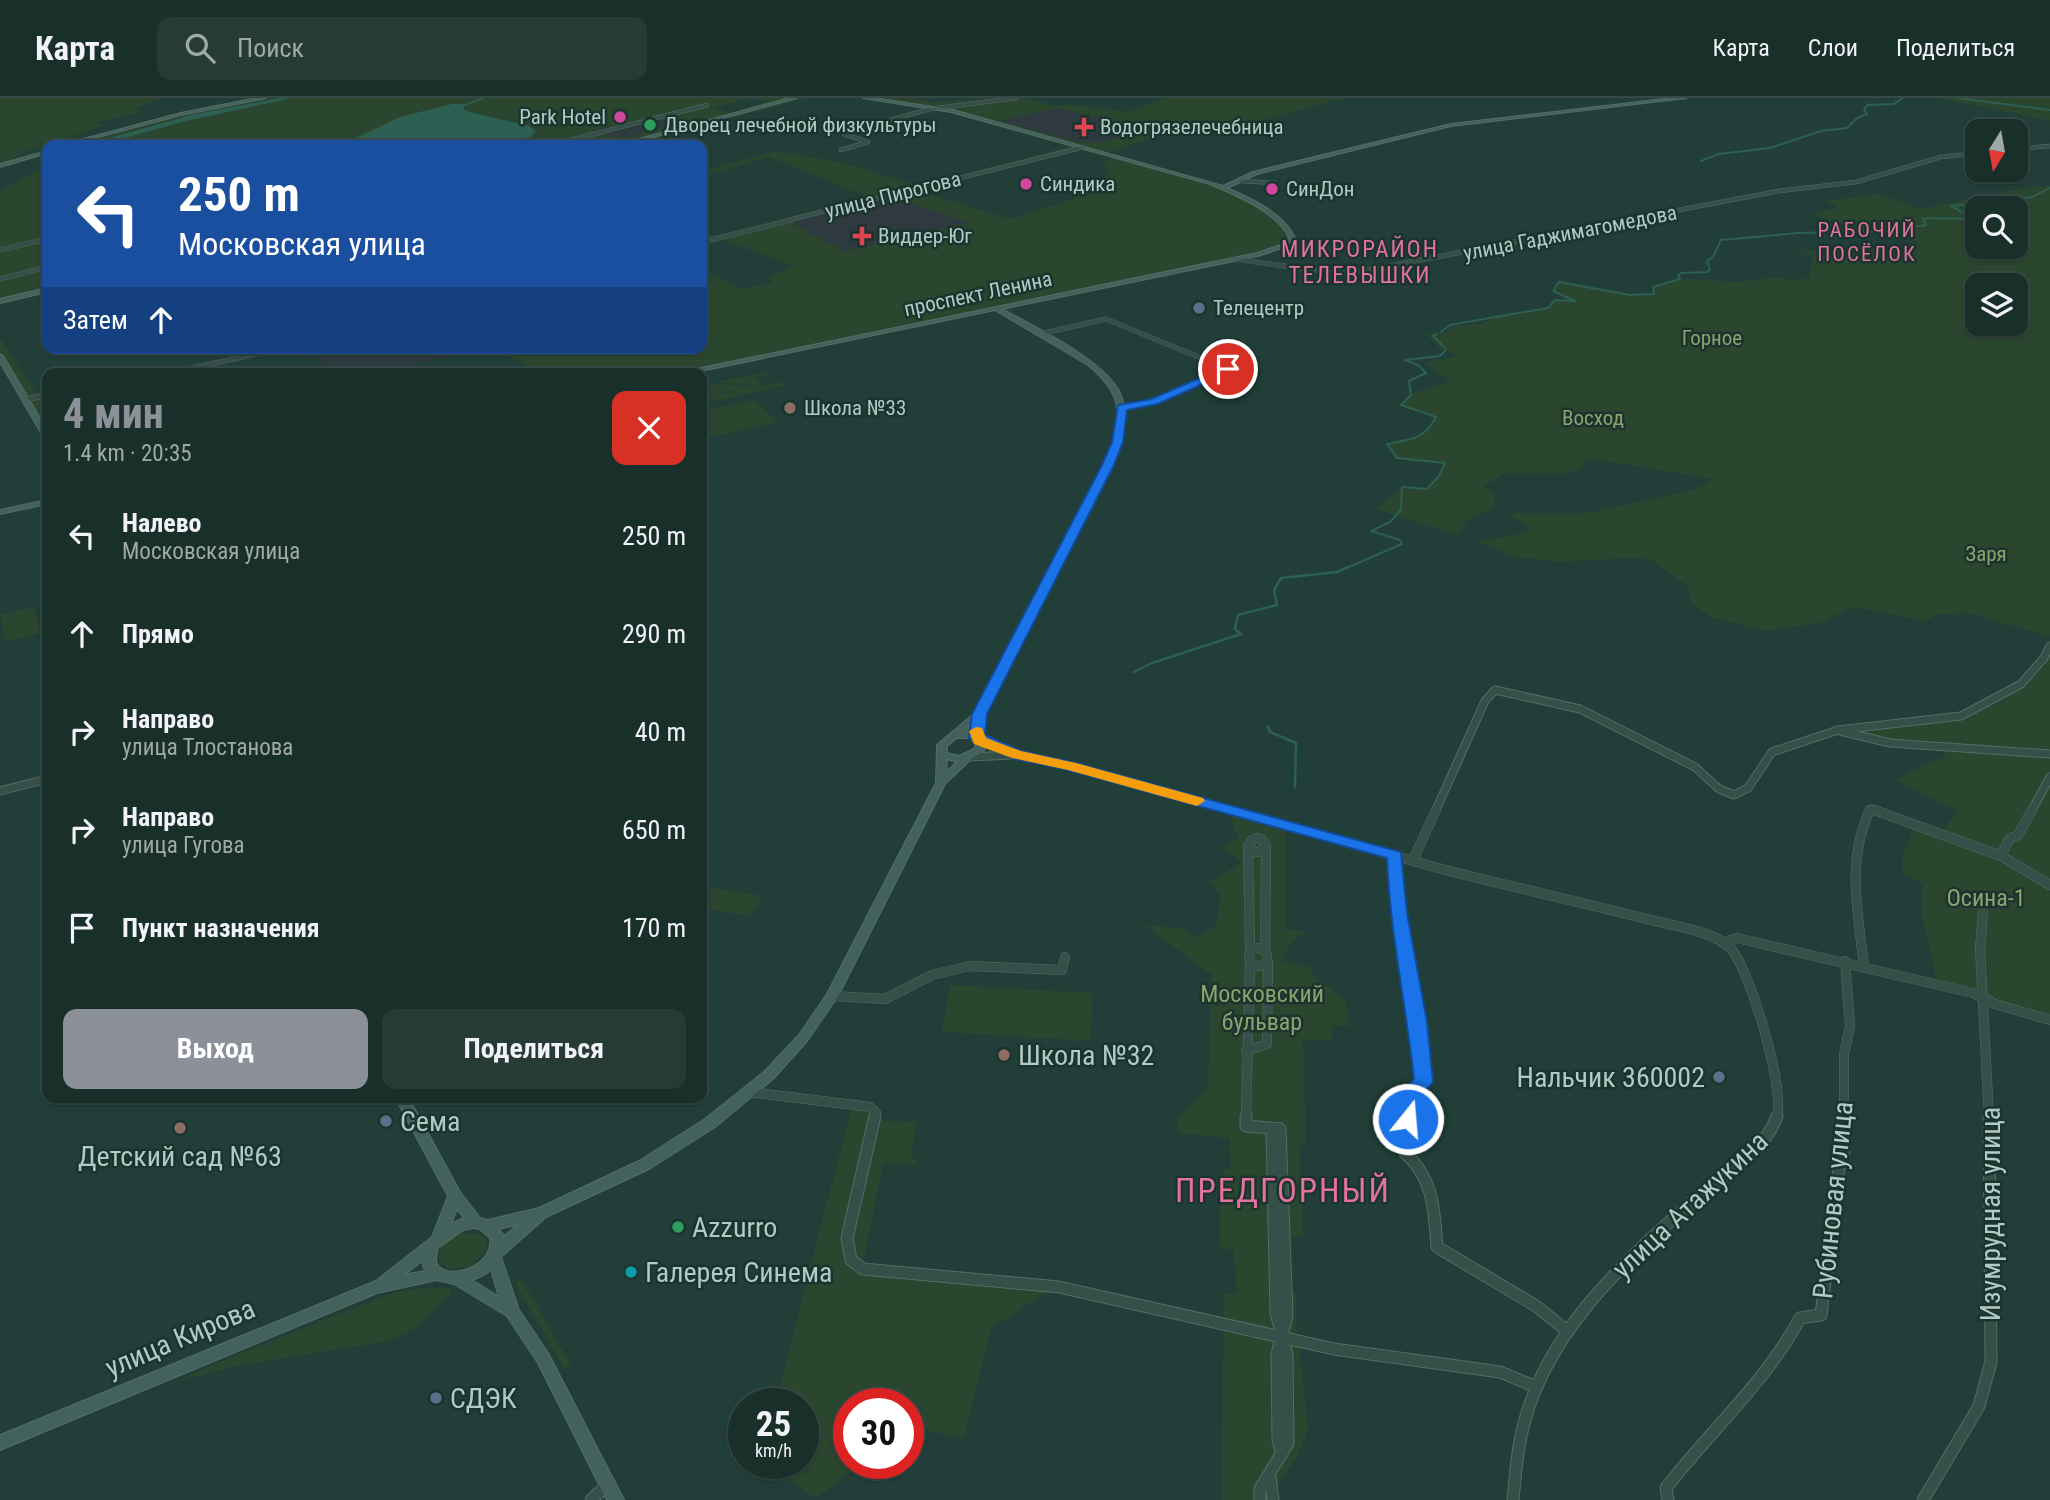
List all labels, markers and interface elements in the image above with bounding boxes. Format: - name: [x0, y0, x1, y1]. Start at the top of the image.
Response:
- search box: [157, 17, 647, 80]
- text: Карта: [35, 29, 115, 68]
- icon: search: [181, 29, 219, 67]
- text: Поиск: [237, 33, 304, 63]
- text: Карта: [1712, 34, 1770, 62]
- text: Слои: [1808, 34, 1858, 62]
- text: Поделиться: [1896, 34, 2015, 62]
- place label: Park Hotel: [519, 105, 606, 129]
- marker: Park Hotel: [612, 109, 628, 125]
- place label: Дворец лечебной физкультуры: [664, 113, 936, 137]
- place label: Водогрязелечебница: [1100, 115, 1284, 139]
- marker: Дворец лечебной физкультуры: [642, 117, 658, 133]
- marker: Водогрязелечебница: [1074, 117, 1094, 137]
- north arrow: [1965, 119, 2028, 182]
- map controls: [1965, 119, 2028, 336]
- text: 250 m: [178, 166, 300, 223]
- street label: улица Пирогова: [823, 167, 963, 223]
- icon: left: [63, 168, 154, 259]
- place label: Синдика: [1040, 172, 1115, 196]
- marker: Синдика: [1018, 176, 1034, 192]
- place label: СинДон: [1286, 177, 1354, 201]
- marker: СинДон: [1264, 181, 1280, 197]
- button: search: [1965, 196, 2028, 259]
- street label: улица Гаджимагомедова: [1461, 200, 1679, 266]
- district label: РАБОЧИЙ ПОСЁЛОК: [1817, 218, 1917, 266]
- place label: Виддер-Юг: [878, 224, 972, 248]
- text: Московская улица: [178, 225, 426, 263]
- marker: Виддер-Юг: [852, 226, 872, 246]
- district label: МИКРОРАЙОН ТЕЛЕВЫШКИ: [1281, 235, 1439, 289]
- street label: проспект Ленина: [902, 267, 1054, 321]
- button: layers: [1965, 273, 2028, 336]
- place label: Телецентр: [1213, 296, 1304, 320]
- marker: Телецентр: [1191, 300, 1207, 316]
- icon: ahead: [142, 301, 180, 339]
- text: Затем: [63, 305, 128, 335]
- park label: Горное: [1682, 326, 1742, 350]
- pin: [1198, 339, 1258, 399]
- icon: arrive: [1209, 350, 1247, 388]
- text: 4 мин: [63, 389, 164, 438]
- button: close: [612, 391, 686, 465]
- place label: Школа №33: [804, 396, 906, 420]
- marker: Школа №33: [782, 400, 798, 416]
- park label: Восход: [1562, 406, 1624, 430]
- text: 1.4 km · 20:35: [63, 440, 192, 467]
- text: Налево: [122, 508, 202, 538]
- icon: left: [63, 517, 101, 555]
- text: 250 m: [622, 521, 686, 551]
- text: Московская улица: [122, 538, 300, 565]
- park label: Заря: [1965, 542, 2007, 566]
- icon: ahead: [63, 615, 101, 653]
- text: Прямо: [122, 619, 194, 649]
- text: 290 m: [622, 619, 686, 649]
- text: Направо: [122, 704, 214, 734]
- icon: right: [63, 713, 101, 751]
- text: 40 m: [635, 717, 686, 747]
- text: улица Тлостанова: [122, 734, 293, 761]
- text: Направо: [122, 802, 214, 832]
- icon: right: [63, 811, 101, 849]
- text: 650 m: [622, 815, 686, 845]
- text: улица Гугова: [122, 832, 245, 859]
- park label: Осина-1: [1946, 884, 2026, 912]
- icon: arrive: [63, 909, 101, 947]
- text: Пункт назначения: [122, 913, 320, 943]
- text: 170 m: [622, 913, 686, 943]
- park label: Московский бульвар: [1200, 980, 1324, 1036]
- button: Выход: [63, 1009, 368, 1089]
- button: Поделиться: [382, 1009, 686, 1089]
- place label: Школа №32: [1018, 1039, 1154, 1072]
- marker: Школа №32: [996, 1047, 1012, 1063]
- place label: Нальчик 360002: [1517, 1061, 1705, 1094]
- marker: Нальчик 360002: [1711, 1069, 1727, 1085]
- position arrow: [1371, 1082, 1445, 1156]
- street label: Рубиновая улица: [1806, 1100, 1860, 1300]
- place label: Сема: [400, 1105, 461, 1138]
- street label: Изумрудная улица: [1974, 1107, 2007, 1321]
- marker: Сема: [378, 1113, 394, 1129]
- marker: Детский сад №63: [172, 1120, 188, 1136]
- street label: улица Атажукина: [1606, 1125, 1774, 1285]
- place label: Детский сад №63: [78, 1140, 282, 1173]
- district label: ПРЕДГОРНЫЙ: [1175, 1171, 1391, 1210]
- place label: Azzurro: [692, 1211, 777, 1244]
- marker: Azzurro: [670, 1219, 686, 1235]
- place label: Галерея Синема: [645, 1256, 832, 1289]
- marker: Галерея Синема: [623, 1264, 639, 1280]
- street label: улица Кирова: [100, 1292, 260, 1384]
- place label: СДЭК: [450, 1382, 517, 1415]
- speed limit sign: 30: [833, 1388, 924, 1479]
- marker: СДЭК: [428, 1390, 444, 1406]
- text: 25: [756, 1404, 791, 1445]
- text: km/h: [755, 1440, 792, 1461]

